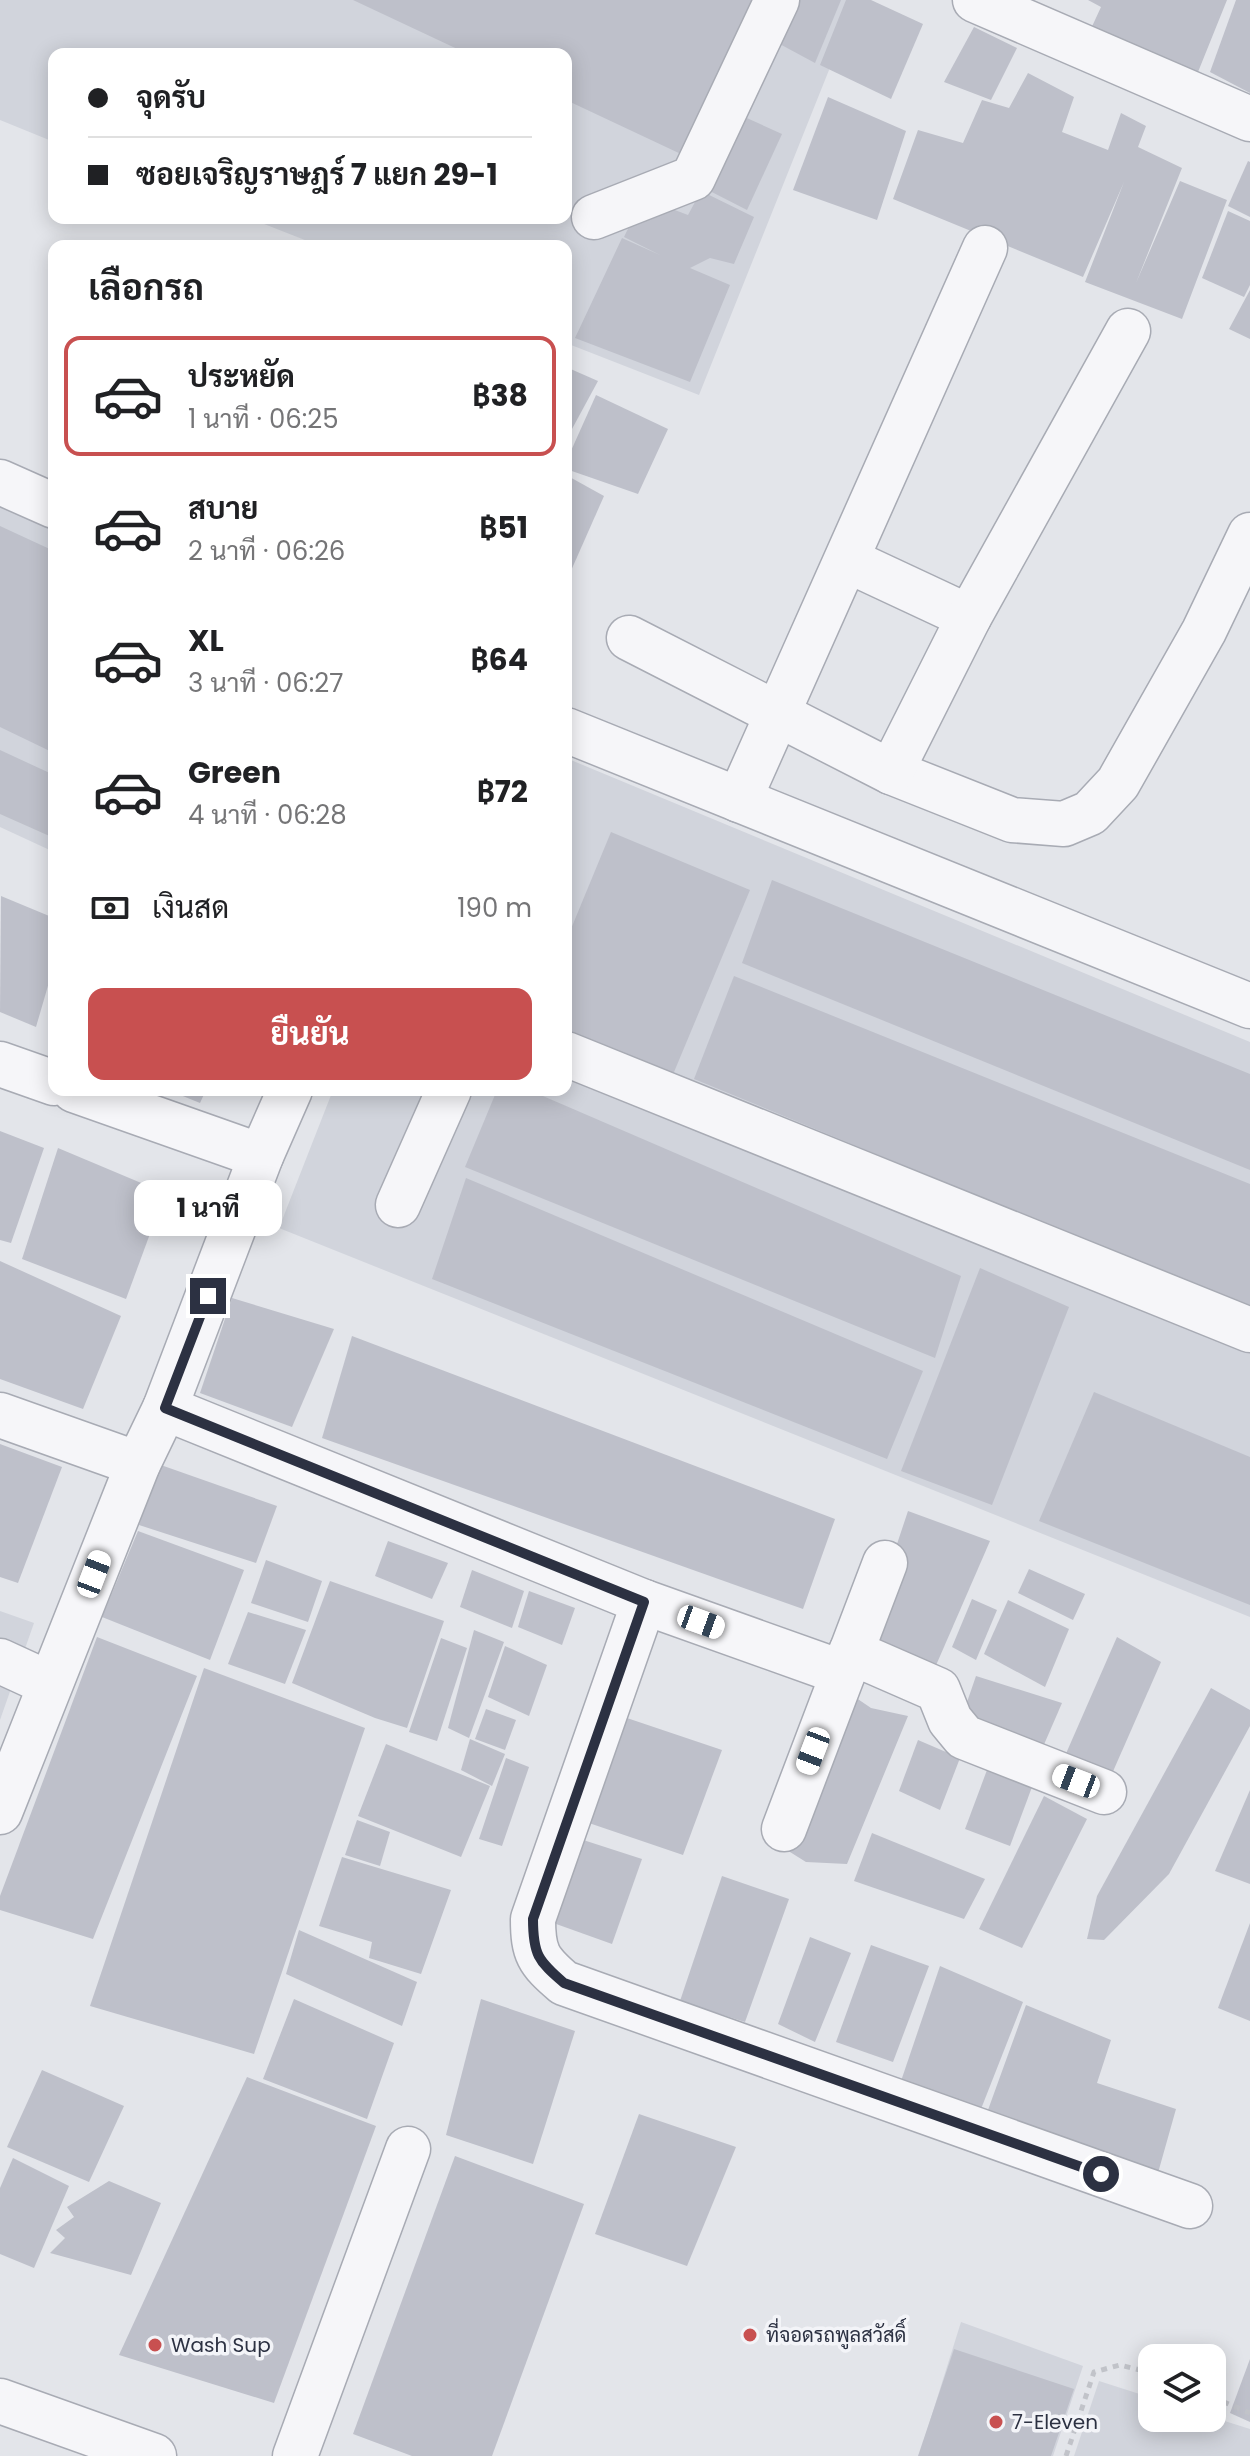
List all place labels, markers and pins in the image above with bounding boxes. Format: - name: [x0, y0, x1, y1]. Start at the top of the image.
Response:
- place label: ที่จอดรถพูลสวัสดิ์: [766, 2317, 906, 2350]
- marker: ที่จอดรถพูลสวัสดิ์: [741, 2326, 759, 2344]
- place label: Wash Sup: [171, 2331, 271, 2359]
- marker: Wash Sup: [146, 2336, 164, 2354]
- place label: 7-Eleven: [1012, 2408, 1098, 2436]
- marker: 7-Eleven: [987, 2413, 1005, 2431]

